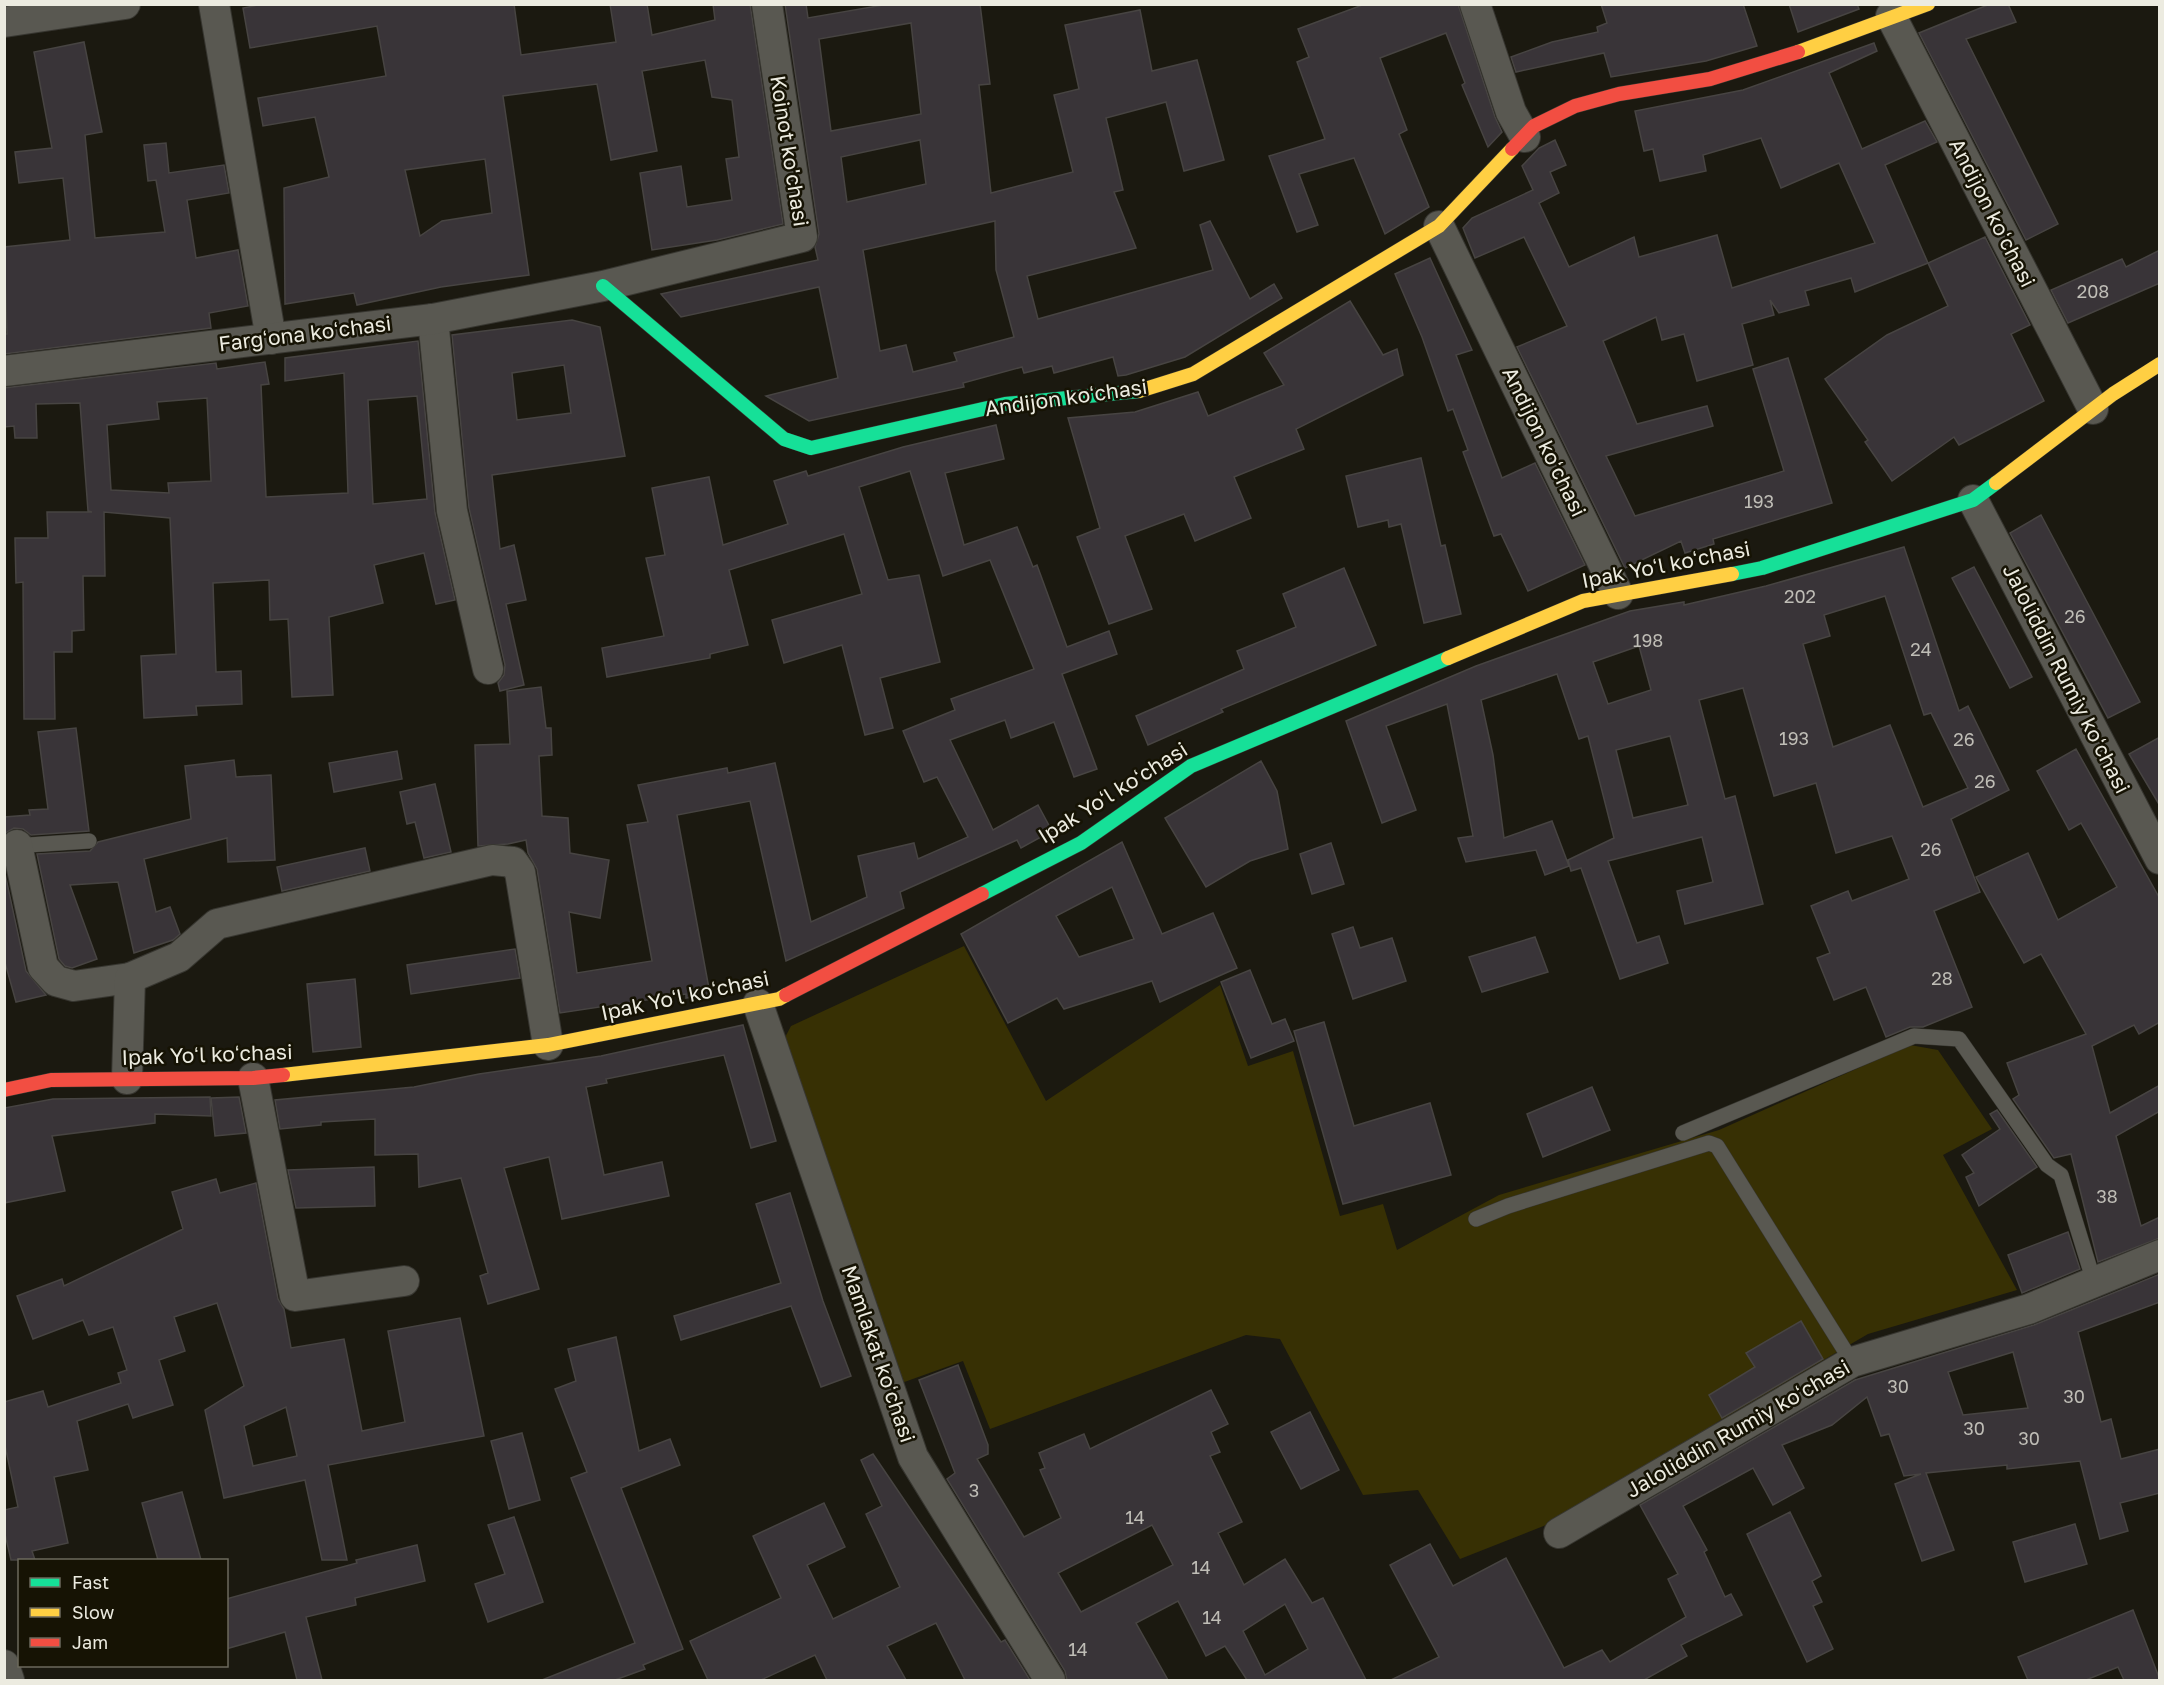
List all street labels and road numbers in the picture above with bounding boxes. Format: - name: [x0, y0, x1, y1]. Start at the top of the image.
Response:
- street label: Koinot ko'chasi: [765, 73, 815, 228]
- street label: Andijon koʻchasi: [1944, 134, 2042, 291]
- street label: Fargʻona koʻchasi: [217, 310, 393, 357]
- street label: Andijon koʻchasi: [1497, 362, 1592, 521]
- street label: Andijon koʻchasi: [983, 373, 1149, 421]
- street label: Ipak Yoʻl koʻchasi: [1579, 535, 1752, 593]
- street label: Jaloliddin Rumiy koʻchasi: [1998, 559, 2136, 798]
- street label: Ipak Yoʻl koʻchasi: [1033, 736, 1192, 849]
- street label: Ipak Yoʻl koʻchasi: [598, 965, 771, 1026]
- street label: Ipak Yoʻl koʻchasi: [121, 1038, 293, 1070]
- street label: Mamlakat koʻchasi: [836, 1262, 921, 1446]
- street label: Jaloliddin Rumiy koʻchasi: [1621, 1353, 1854, 1503]

